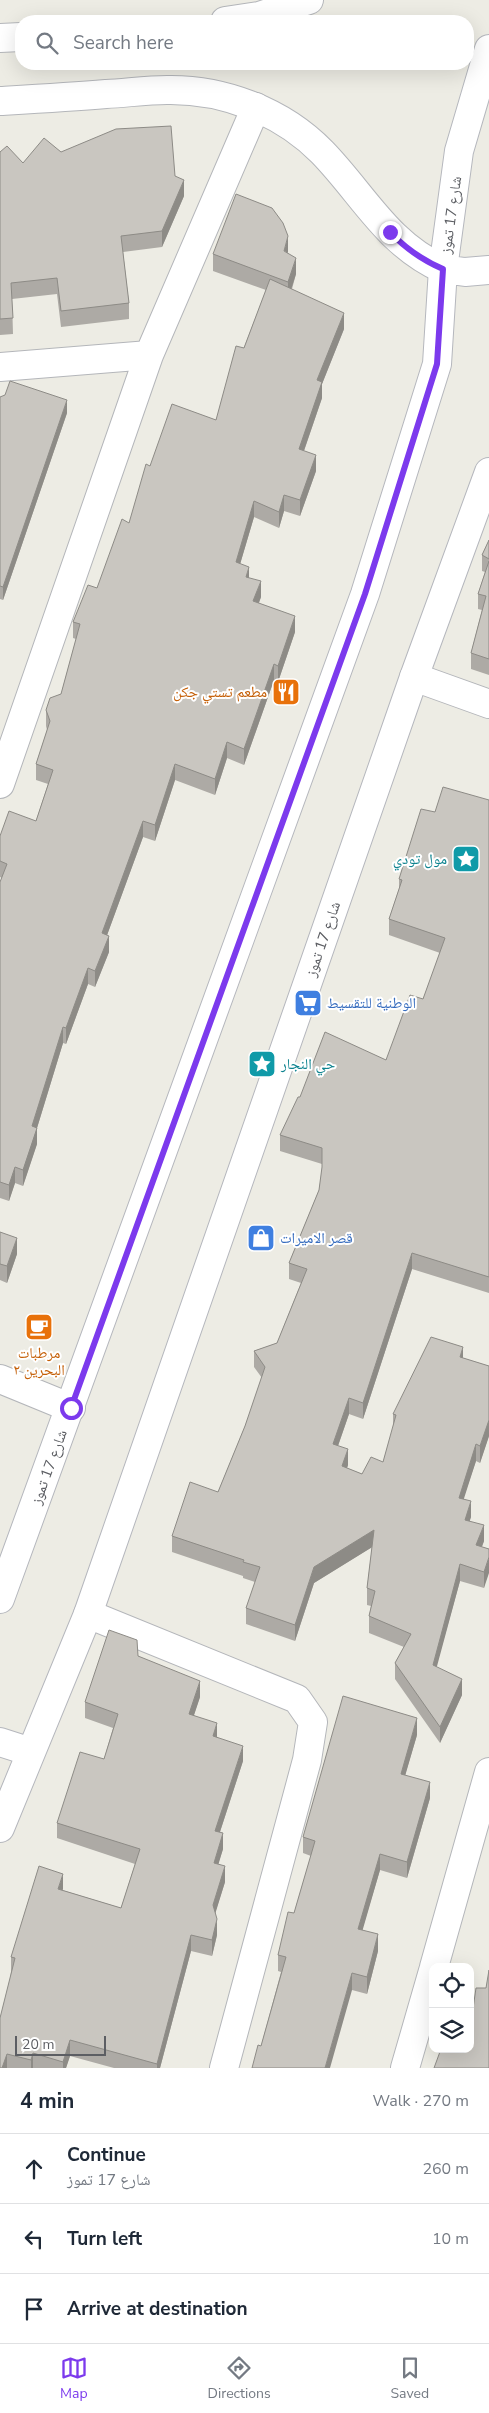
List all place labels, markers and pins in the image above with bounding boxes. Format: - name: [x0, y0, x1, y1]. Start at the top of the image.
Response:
- restaurant icon: مطعم تستي جكن: [271, 677, 301, 707]
- place label: مطعم تستي جكن: [173, 682, 267, 704]
- place icon: مول تودي: [451, 844, 481, 874]
- place label: مول تودي: [393, 849, 447, 871]
- supermarket icon: الوطنية للتقسيط: [293, 988, 323, 1018]
- place label: الوطنية للتقسيط: [327, 993, 416, 1013]
- place icon: حي النجار: [247, 1049, 277, 1079]
- place label: حي النجار: [280, 1054, 336, 1076]
- shop icon: قصر الاميرات: [246, 1223, 276, 1253]
- place label: قصر الاميرات: [280, 1228, 353, 1248]
- cafe icon: مرطبات البحرين ٢: [24, 1312, 54, 1342]
- place label: مرطبات البحرين ٢: [13, 1343, 65, 1380]

